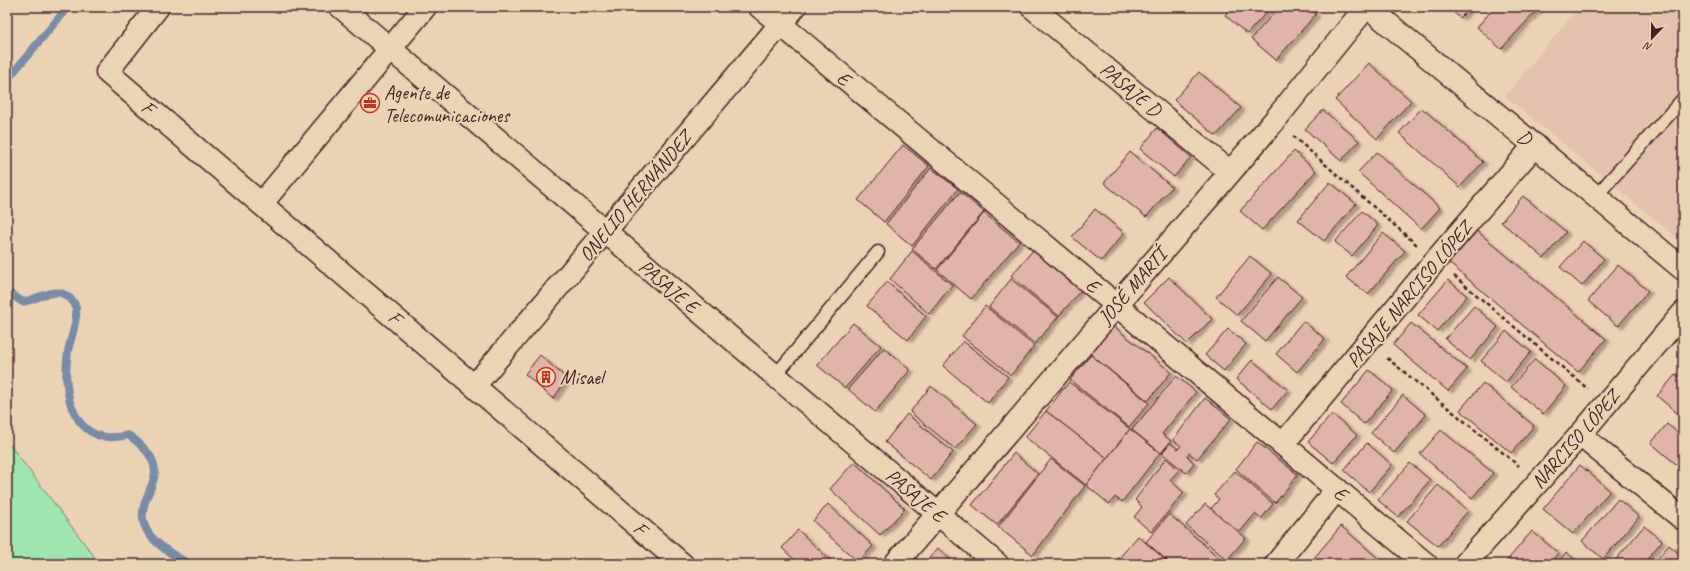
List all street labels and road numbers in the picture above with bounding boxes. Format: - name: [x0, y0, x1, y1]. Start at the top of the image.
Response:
- street label: PASAJE D: [1095, 57, 1167, 123]
- street label: E: [832, 65, 858, 93]
- street label: F: [136, 95, 162, 122]
- street label: ONELIO HERNÁNDEZ: [574, 123, 700, 267]
- street label: D: [1512, 124, 1538, 152]
- street label: PASAJE NARCISO LÓPEZ: [1341, 214, 1479, 372]
- street label: JOSÉ MARTÍ: [1092, 240, 1175, 330]
- street label: PASAJE E: [634, 254, 706, 320]
- street label: E: [1081, 272, 1107, 300]
- street label: F: [383, 305, 409, 332]
- street label: NARCISO LÓPEZ: [1526, 383, 1627, 494]
- street label: PASAJE E: [881, 463, 953, 529]
- street label: E: [1329, 480, 1355, 508]
- street label: F: [628, 516, 654, 543]

